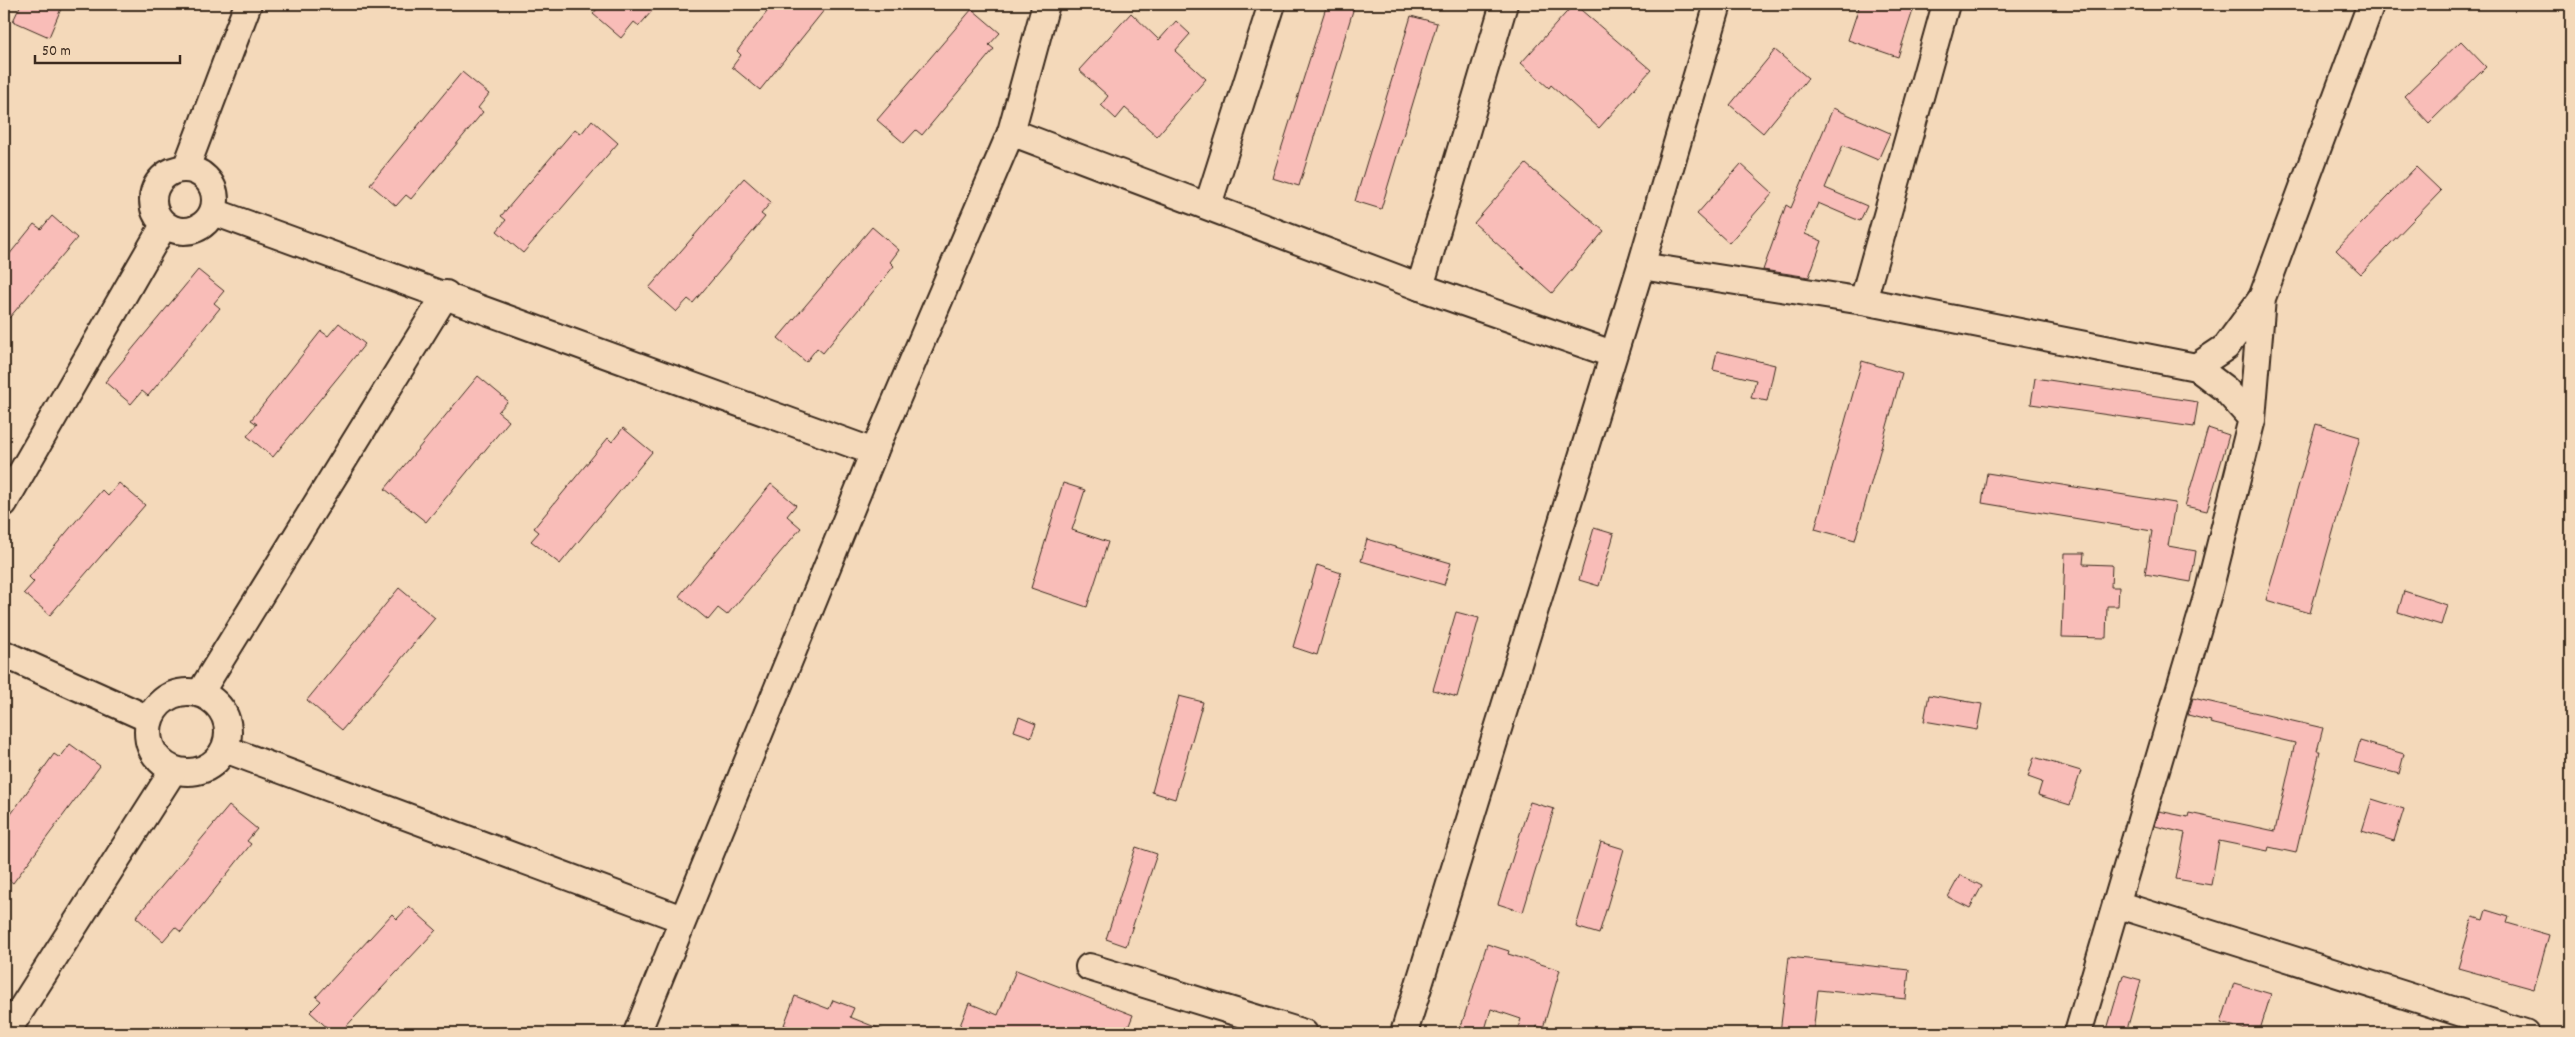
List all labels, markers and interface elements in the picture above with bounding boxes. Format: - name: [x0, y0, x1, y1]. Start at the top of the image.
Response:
- scale bar: [35, 32, 180, 64]
- text: 50 m: [42, 41, 71, 63]

